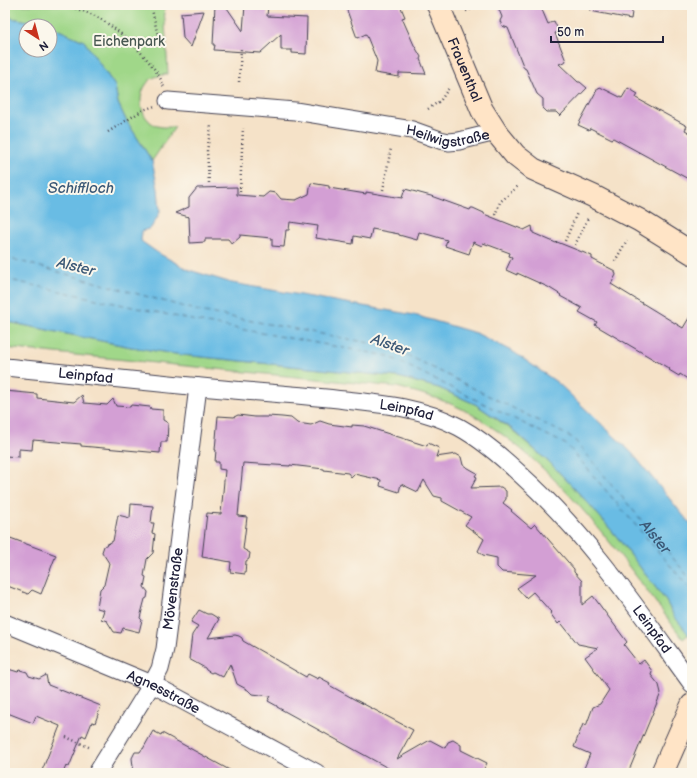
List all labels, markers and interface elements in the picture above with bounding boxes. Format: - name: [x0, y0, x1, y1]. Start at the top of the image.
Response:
- north arrow: [18, 18, 58, 58]
- scale bar: [551, 18, 663, 44]
- text: 50 m: [557, 25, 584, 40]
- park label: Eichenpark: [93, 33, 165, 50]
- street label: Frauenthal: [444, 35, 486, 104]
- text: N: [36, 38, 51, 53]
- street label: Heilwigstraße: [405, 121, 491, 151]
- water label: Schiffloch: [48, 179, 114, 198]
- water label: Alster: [54, 253, 99, 281]
- water label: Alster: [368, 329, 413, 361]
- street label: Leinpfad: [57, 364, 114, 387]
- street label: Leinpfad: [379, 395, 436, 424]
- water label: Alster: [635, 515, 676, 559]
- street label: Mövenstraße: [159, 547, 186, 631]
- street label: Leinpfad: [629, 602, 675, 656]
- street label: Agnesstraße: [125, 666, 203, 717]

